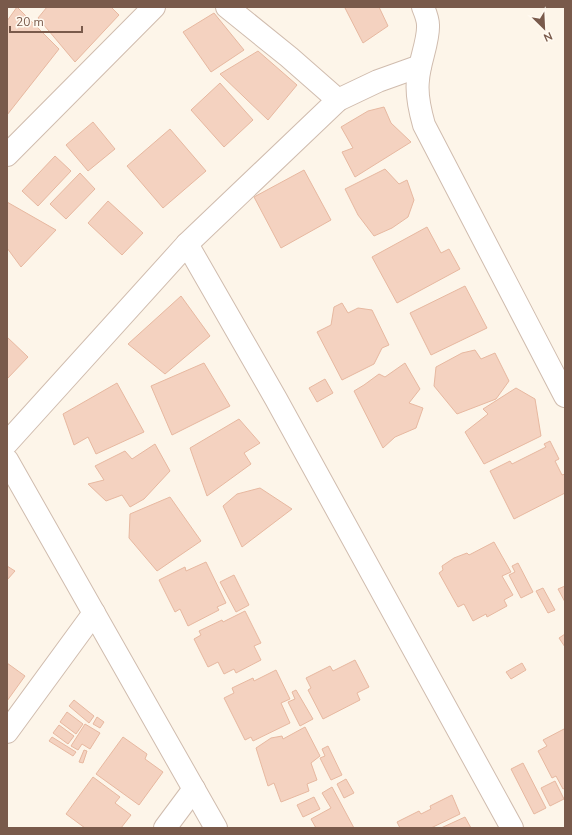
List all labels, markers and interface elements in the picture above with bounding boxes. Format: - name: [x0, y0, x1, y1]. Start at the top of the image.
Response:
- scale bar: [10, 8, 82, 34]
- north arrow: [524, 8, 564, 48]
- text: 20 m: [16, 14, 44, 30]
- text: N: [541, 28, 555, 45]

